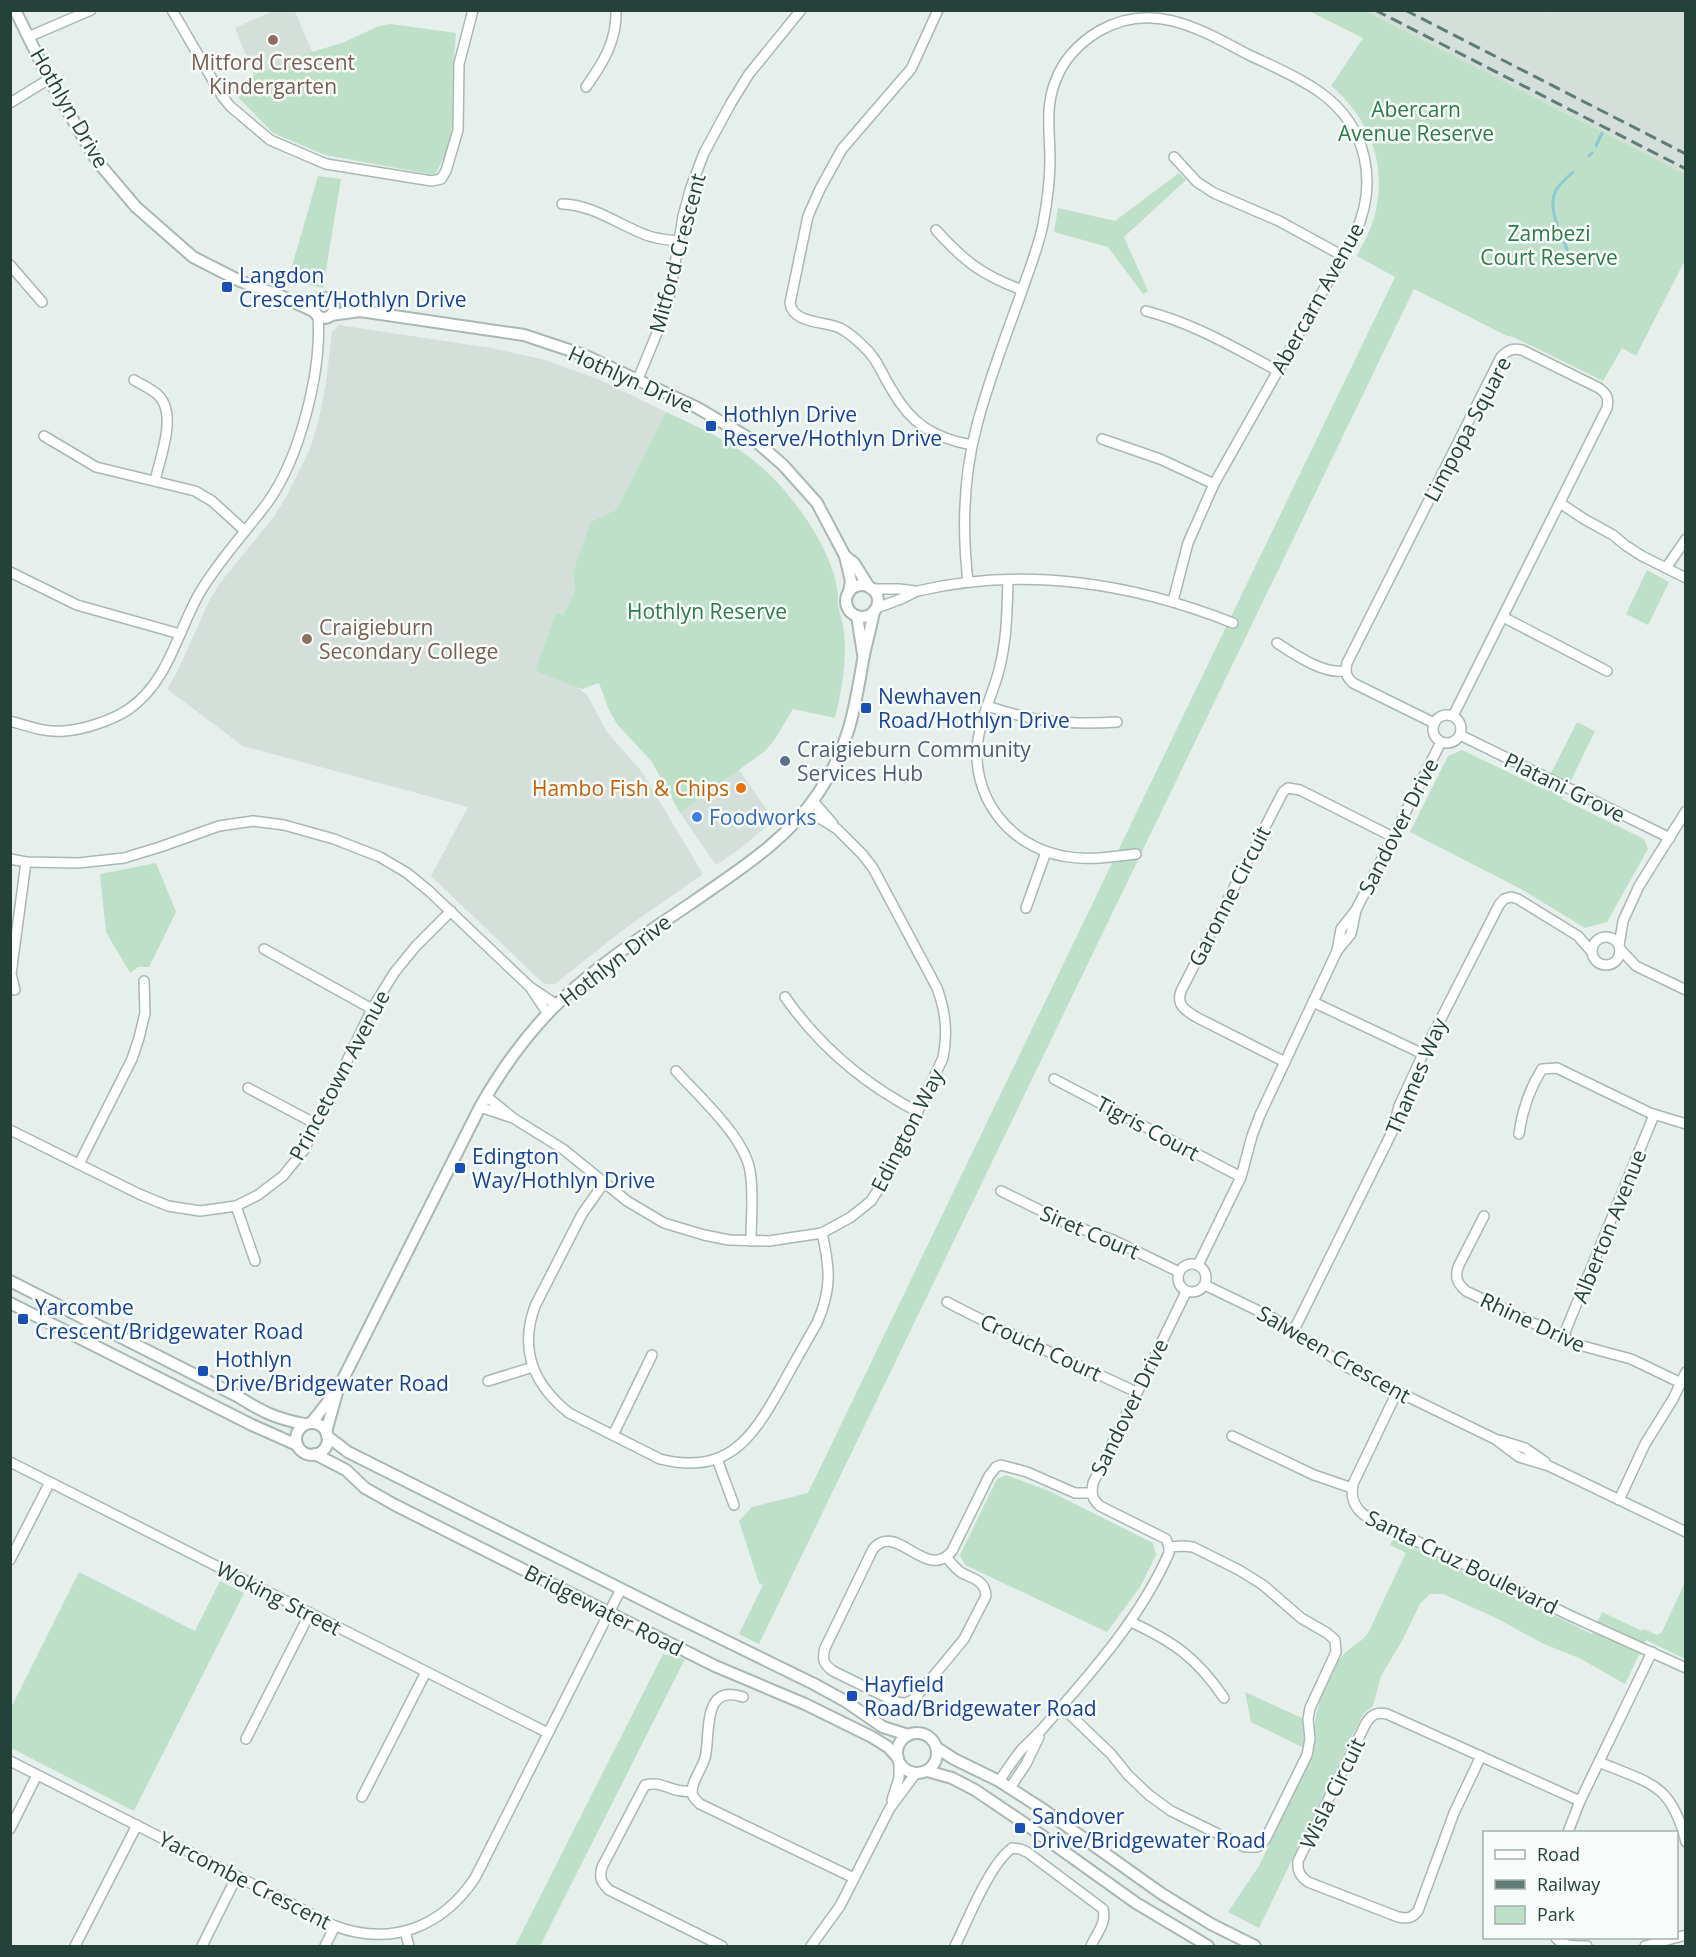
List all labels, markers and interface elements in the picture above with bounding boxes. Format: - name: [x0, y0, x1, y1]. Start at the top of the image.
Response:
- marker: Mitford Crescent Kindergarten: [266, 33, 280, 47]
- street label: Hothlyn Drive: [24, 43, 116, 173]
- place label: Mitford Crescent Kindergarten: [191, 48, 355, 100]
- park label: Abercarn Avenue Reserve: [1338, 95, 1494, 147]
- street label: Mitford Crescent: [642, 170, 712, 336]
- street label: Abercarn Avenue: [1264, 218, 1370, 378]
- park label: Zambezi Court Reserve: [1480, 219, 1618, 271]
- place label: Langdon Crescent/Hothlyn Drive: [239, 261, 467, 313]
- marker: Langdon Crescent/Hothlyn Drive: [220, 280, 234, 294]
- street label: Hothlyn Drive: [564, 339, 698, 419]
- street label: Limpopa Square: [1417, 352, 1517, 506]
- place label: Hothlyn Drive Reserve/Hothlyn Drive: [723, 400, 942, 452]
- marker: Hothlyn Drive Reserve/Hothlyn Drive: [704, 419, 718, 433]
- park label: Hothlyn Reserve: [627, 597, 787, 625]
- place label: Craigieburn Secondary College: [319, 613, 498, 665]
- marker: Craigieburn Secondary College: [300, 632, 314, 646]
- place label: Newhaven Road/Hothlyn Drive: [878, 682, 1070, 734]
- marker: Newhaven Road/Hothlyn Drive: [859, 701, 873, 715]
- place label: Craigieburn Community Services Hub: [797, 735, 1031, 787]
- street label: Platani Grove: [1500, 746, 1630, 828]
- street label: Sandover Drive: [1352, 753, 1444, 899]
- marker: Craigieburn Community Services Hub: [778, 754, 792, 768]
- place label: Hambo Fish & Chips: [532, 774, 729, 802]
- marker: Hambo Fish & Chips: [734, 781, 748, 795]
- place label: Foodworks: [709, 803, 816, 831]
- marker: Foodworks: [690, 810, 704, 824]
- street label: Garonne Circuit: [1182, 821, 1276, 971]
- street label: Hothlyn Drive: [554, 908, 676, 1012]
- street label: Princetown Avenue: [282, 985, 396, 1165]
- street label: Thames Way: [1379, 1013, 1453, 1139]
- street label: Edington Way: [864, 1063, 950, 1196]
- street label: Tigris Court: [1092, 1089, 1204, 1167]
- place label: Edington Way/Hothlyn Drive: [472, 1142, 655, 1194]
- street label: Alberton Avenue: [1565, 1145, 1653, 1307]
- marker: Edington Way/Hothlyn Drive: [453, 1161, 467, 1175]
- street label: Siret Court: [1036, 1199, 1144, 1265]
- street label: Rhine Drive: [1476, 1286, 1590, 1358]
- place label: Yarcombe Crescent/Bridgewater Road: [35, 1293, 303, 1345]
- street label: Salween Crescent: [1252, 1299, 1416, 1409]
- street label: Crouch Court: [976, 1307, 1106, 1387]
- marker: Yarcombe Crescent/Bridgewater Road: [16, 1312, 30, 1326]
- street label: Sandover Drive: [1084, 1334, 1174, 1480]
- place label: Hothlyn Drive/Bridgewater Road: [215, 1345, 449, 1397]
- marker: Hothlyn Drive/Bridgewater Road: [196, 1364, 210, 1378]
- street label: Santa Cruz Boulevard: [1361, 1503, 1563, 1621]
- street label: Woking Street: [212, 1554, 346, 1642]
- street label: Bridgewater Road: [520, 1558, 688, 1662]
- place label: Hayfield Road/Bridgewater Road: [864, 1670, 1097, 1722]
- marker: Hayfield Road/Bridgewater Road: [845, 1689, 859, 1703]
- street label: Wisla Circuit: [1293, 1733, 1371, 1853]
- place label: Sandover Drive/Bridgewater Road: [1032, 1802, 1266, 1854]
- marker: Sandover Drive/Bridgewater Road: [1013, 1821, 1027, 1835]
- street label: Yarcombe Crescent: [154, 1824, 336, 1936]
- legend: [1483, 1831, 1678, 1939]
- text: Road: [1537, 1842, 1580, 1866]
- text: Railway: [1537, 1872, 1601, 1896]
- text: Park: [1537, 1902, 1575, 1926]

